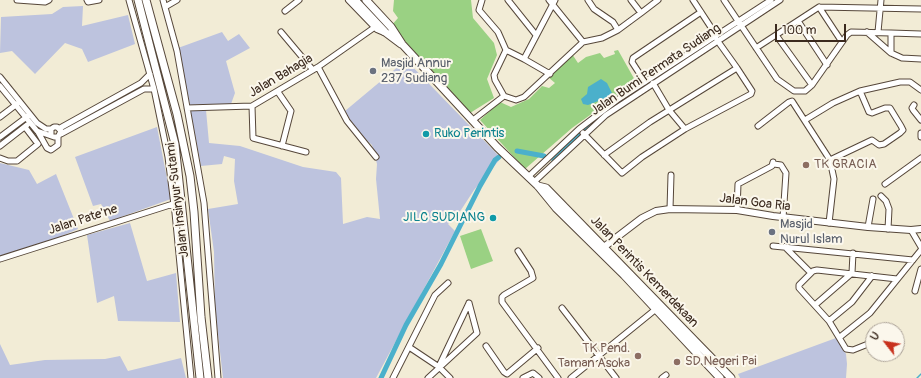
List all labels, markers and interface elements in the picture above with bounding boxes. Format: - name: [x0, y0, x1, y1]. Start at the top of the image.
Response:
- scale bar: [777, 16, 848, 42]
- street label: Jalan Bumi Permata Sudiang: [588, 21, 724, 119]
- text: 100 m: [782, 23, 816, 38]
- street label: Jalan Bahagia: [246, 51, 316, 101]
- place label: Masjid Annur 237 Sudiang: [381, 56, 451, 87]
- marker: Masjid Annur 237 Sudiang: [368, 66, 378, 76]
- place label: Ruko Perintis: [434, 126, 504, 142]
- marker: Ruko Perintis: [421, 129, 431, 139]
- street label: Jalan Insinyur Sutami: [163, 142, 193, 258]
- place label: TK GRACIA: [814, 157, 877, 173]
- marker: TK GRACIA: [801, 160, 811, 170]
- street label: Jalan Goa Ria: [719, 191, 791, 215]
- street label: Jalan Pate'ne: [47, 202, 119, 238]
- place label: JILC SUDIANG: [403, 210, 485, 226]
- marker: JILC SUDIANG: [488, 213, 498, 223]
- street label: Jalan Perintis Kemerdekaan: [587, 213, 701, 331]
- place label: Masjid Nurul Islam: [780, 217, 843, 248]
- marker: Masjid Nurul Islam: [767, 227, 777, 237]
- north arrow: [865, 322, 905, 362]
- text: U: [868, 330, 883, 343]
- place label: TK Pend. Taman Asoka: [557, 341, 630, 372]
- marker: TK Pend. Taman Asoka: [633, 351, 643, 361]
- place label: SD Negeri Pai: [685, 354, 756, 370]
- marker: SD Negeri Pai: [672, 357, 682, 367]

